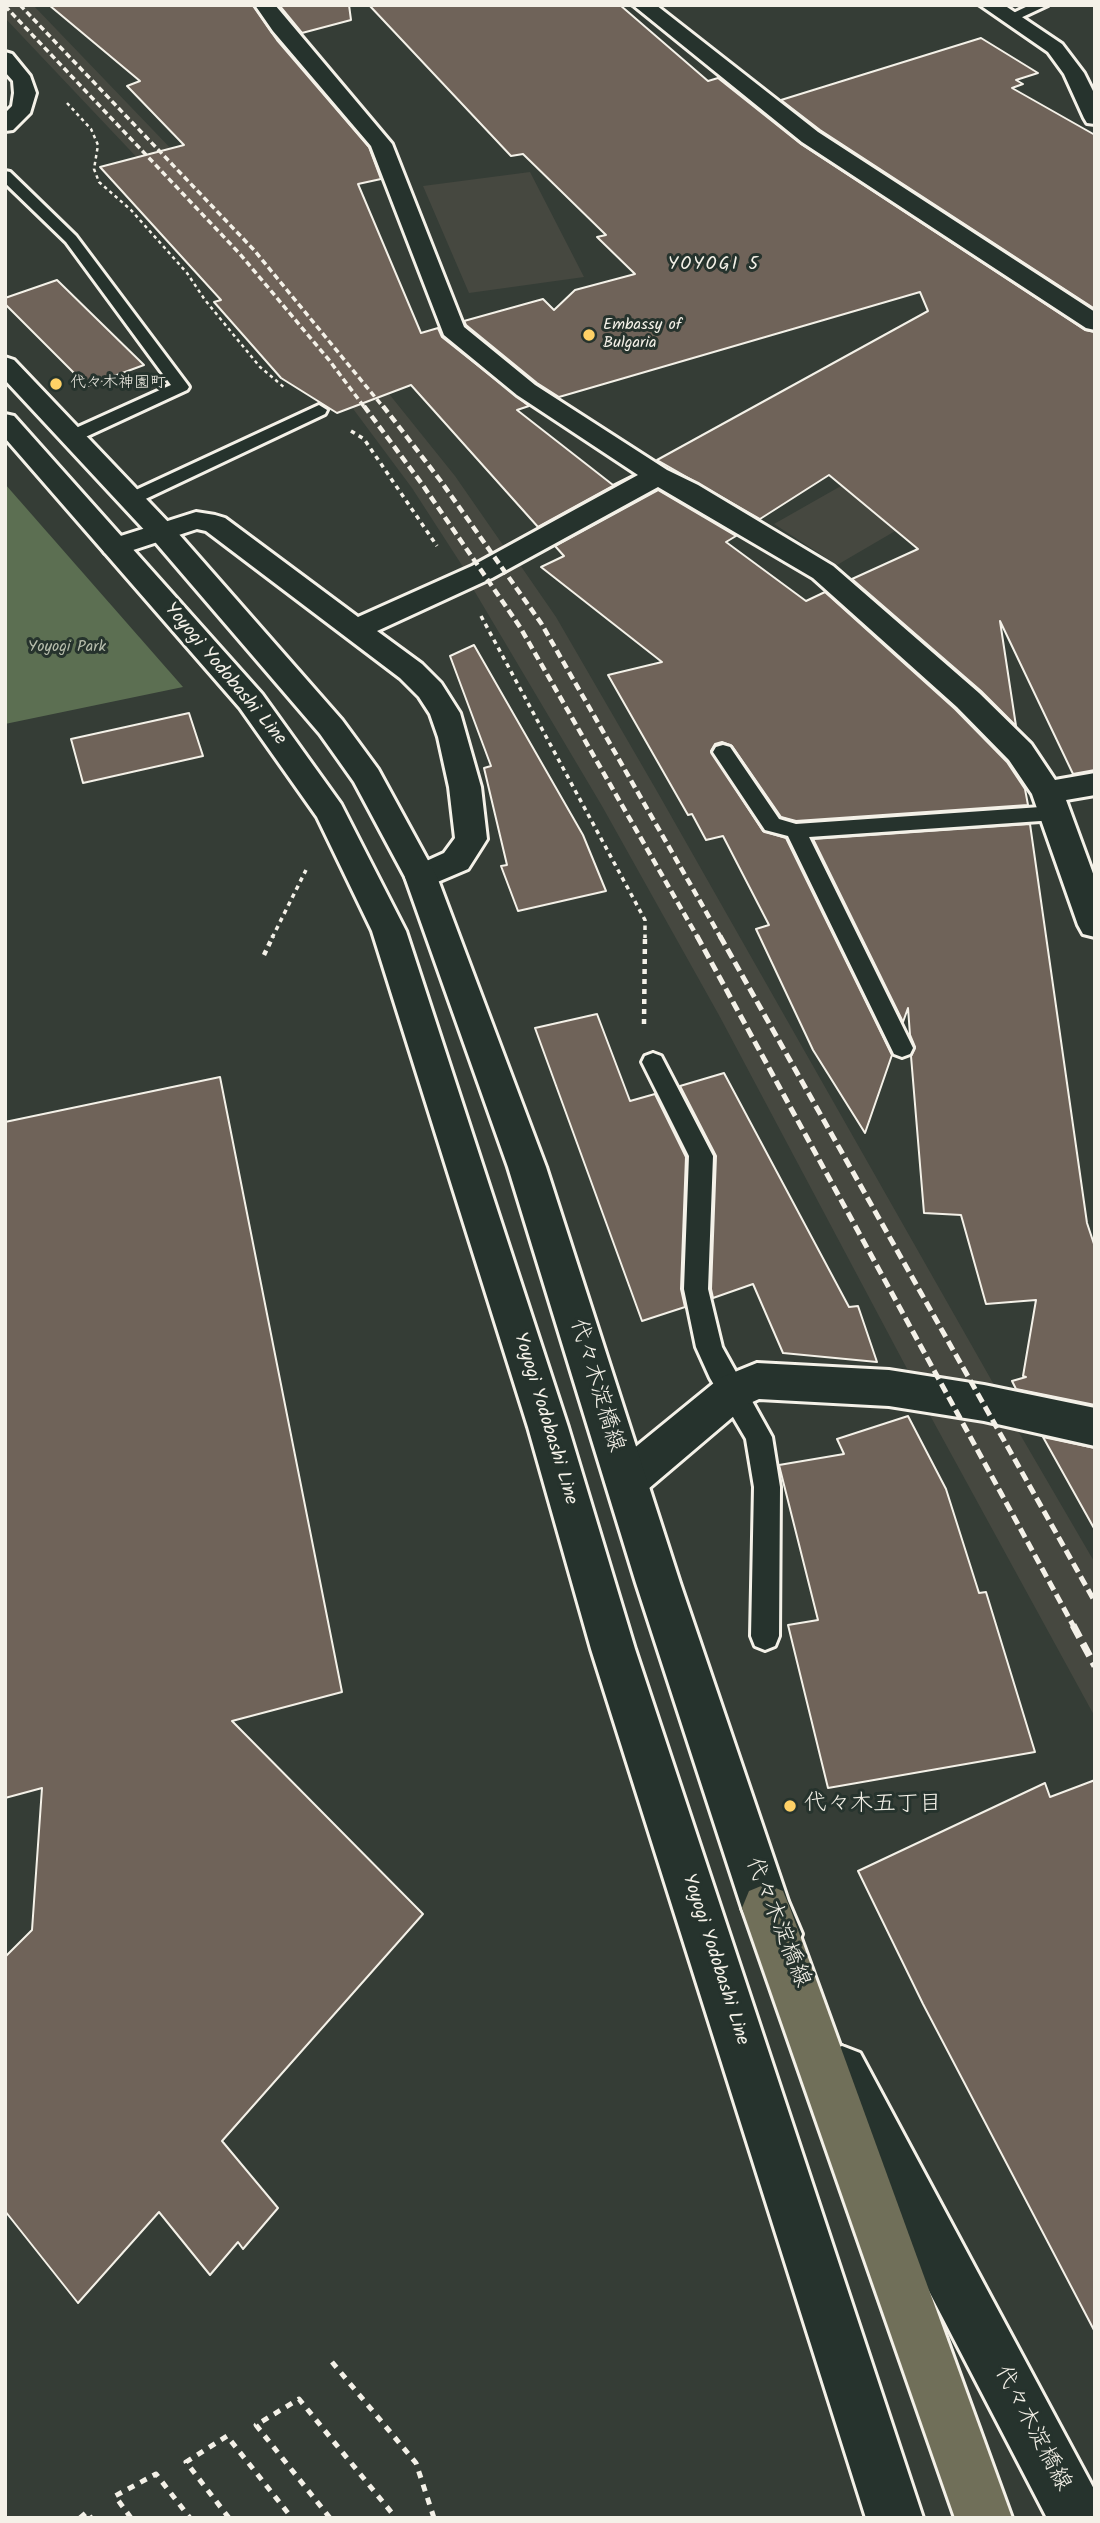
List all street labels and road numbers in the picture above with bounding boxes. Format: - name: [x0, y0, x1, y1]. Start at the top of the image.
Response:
- street label: Yoyogi Yodobashi Line: [158, 599, 290, 751]
- street label: 代々木淀橋線: [562, 1316, 628, 1456]
- street label: Yoyogi Yodobashi Line: [507, 1330, 581, 1508]
- street label: 代々木淀橋線: [737, 1854, 815, 1992]
- street label: Yoyogi Yodobashi Line: [676, 1871, 752, 2049]
- street label: 代々木淀橋線: [986, 2362, 1076, 2496]

